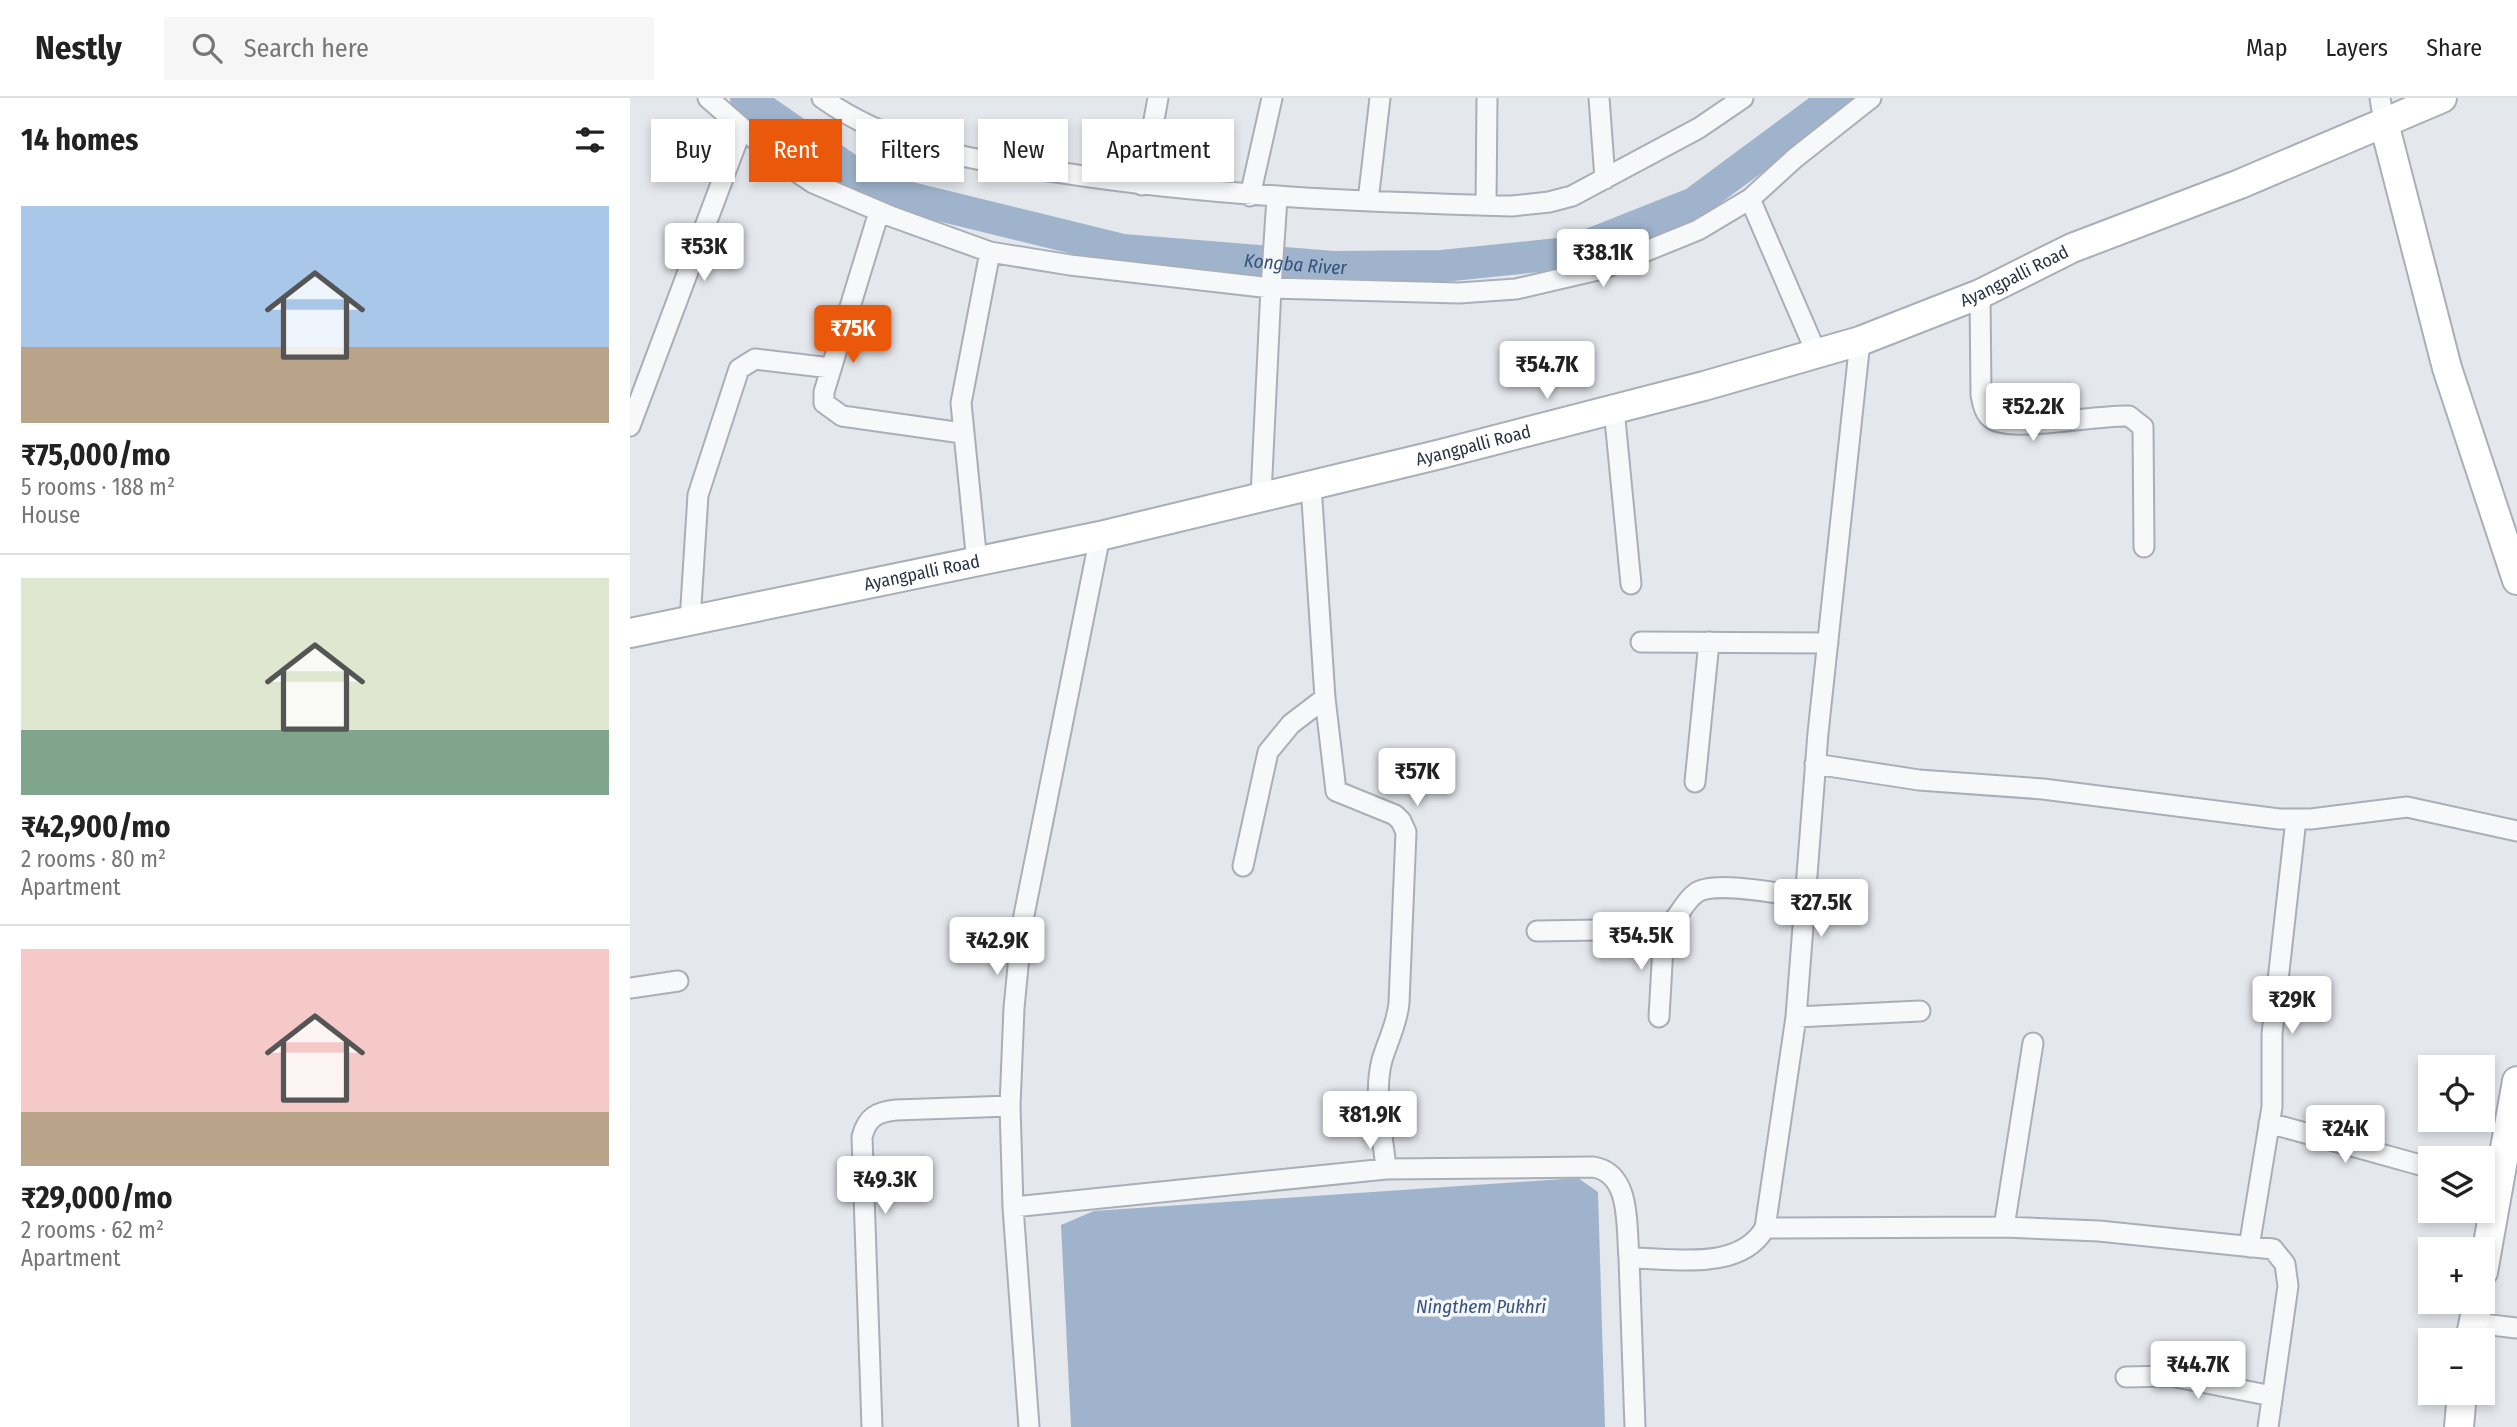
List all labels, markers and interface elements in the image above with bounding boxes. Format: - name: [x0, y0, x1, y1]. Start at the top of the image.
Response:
- search box: [164, 17, 654, 80]
- text: Nestly: [35, 28, 122, 68]
- icon: search: [188, 29, 226, 67]
- text: Search here: [244, 33, 369, 64]
- text: Map: [2246, 34, 2288, 62]
- text: Layers: [2326, 34, 2388, 62]
- text: Share: [2426, 34, 2482, 62]
- chip: Buy: [651, 119, 735, 182]
- chip: Rent: [749, 119, 842, 182]
- chip: Filters: [856, 119, 964, 182]
- chip: New: [978, 119, 1068, 182]
- chip: Apartment: [1082, 119, 1234, 182]
- icon: filters: [571, 121, 609, 159]
- text: 14 homes: [21, 122, 138, 158]
- pin: ₹53K: [663, 223, 745, 283]
- pin: ₹38.1K: [1546, 230, 1660, 289]
- text: ₹53K: [681, 232, 727, 260]
- text: ₹38.1K: [1573, 238, 1633, 266]
- street label: Ayangpalli Road: [1957, 241, 2072, 312]
- water label: Kongba River: [1243, 248, 1348, 279]
- icon: home: [252, 252, 378, 378]
- pin: ₹75K: [812, 306, 894, 365]
- text: ₹75K: [830, 314, 876, 342]
- pin: ₹54.7K: [1490, 342, 1604, 401]
- text: ₹54.7K: [1516, 350, 1578, 378]
- pin: ₹52.2K: [1976, 384, 2090, 443]
- text: ₹52.2K: [2002, 392, 2064, 420]
- street label: Ayangpalli Road: [1414, 420, 1533, 471]
- text: ₹75,000/mo: [21, 437, 170, 473]
- text: 5 rooms · 188 m²: [21, 473, 175, 501]
- text: House: [21, 501, 80, 529]
- street label: Ayangpalli Road: [862, 550, 982, 595]
- icon: home: [252, 624, 378, 750]
- pin: ₹57K: [1376, 748, 1458, 808]
- text: ₹57K: [1394, 757, 1440, 785]
- text: ₹42,900/mo: [21, 809, 171, 845]
- text: 2 rooms · 80 m²: [21, 845, 166, 873]
- text: Apartment: [21, 873, 121, 901]
- pin: ₹27.5K: [1764, 880, 1878, 939]
- text: ₹27.5K: [1790, 888, 1852, 916]
- pin: ₹54.5K: [1584, 912, 1698, 972]
- pin: ₹42.9K: [940, 918, 1054, 977]
- text: ₹54.5K: [1609, 921, 1673, 949]
- text: ₹42.9K: [965, 926, 1029, 954]
- pin: ₹29K: [2251, 976, 2333, 1036]
- text: ₹29K: [2268, 985, 2316, 1013]
- icon: home: [252, 995, 378, 1121]
- map controls: [2418, 1055, 2495, 1405]
- button: locate: [2418, 1055, 2495, 1132]
- pin: ₹81.9K: [1313, 1091, 1427, 1151]
- text: ₹81.9K: [1339, 1100, 1401, 1128]
- pin: ₹24K: [2304, 1105, 2386, 1165]
- text: ₹24K: [2322, 1114, 2368, 1142]
- button: layers: [2418, 1146, 2495, 1223]
- pin: ₹49.3K: [828, 1156, 942, 1216]
- text: ₹49.3K: [853, 1165, 917, 1193]
- text: ₹29,000/mo: [21, 1180, 172, 1216]
- text: 2 rooms · 62 m²: [21, 1216, 164, 1244]
- button: +: [2418, 1237, 2495, 1314]
- text: Apartment: [21, 1244, 121, 1272]
- water label: Ningthem Pukhri: [1416, 1295, 1546, 1318]
- button: −: [2418, 1328, 2495, 1405]
- pin: ₹44.7K: [2141, 1342, 2255, 1401]
- text: ₹44.7K: [2167, 1350, 2229, 1378]

